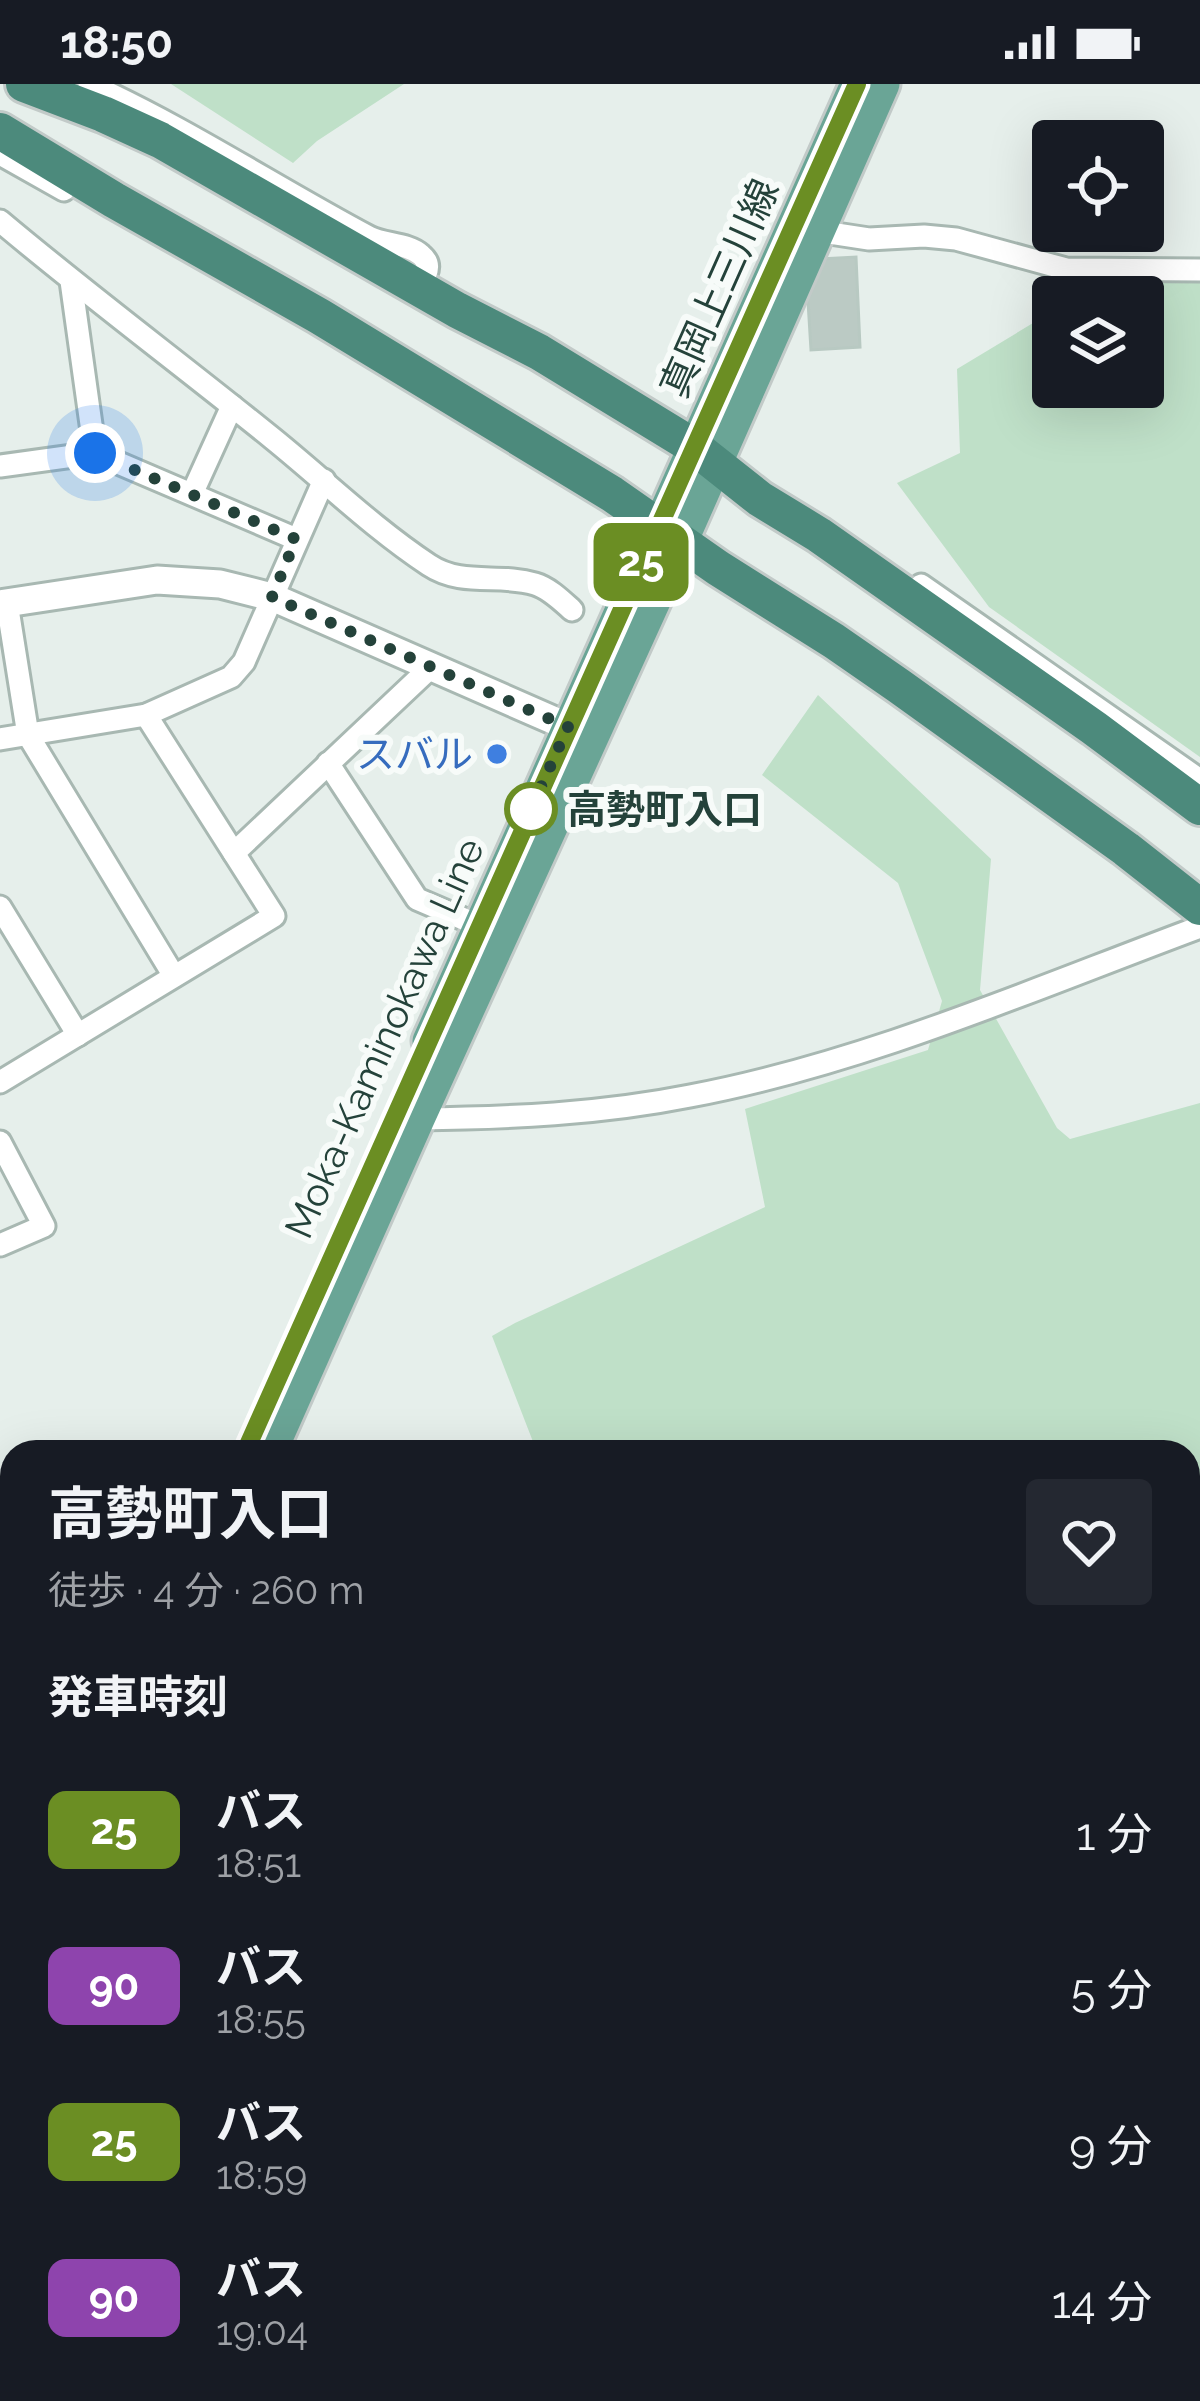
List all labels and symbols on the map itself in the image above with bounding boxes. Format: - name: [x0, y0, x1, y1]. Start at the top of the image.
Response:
- street label: 真岡上三川線: [650, 172, 788, 404]
- your location: [65, 423, 125, 483]
- line badge: 25: [587, 523, 695, 601]
- place label: スバル: [356, 731, 473, 777]
- marker: スバル: [484, 741, 510, 767]
- marker: 高勢町入口: [506, 784, 556, 834]
- place label: 高勢町入口: [567, 786, 762, 832]
- street label: Moka-Kaminokawa Line: [275, 831, 493, 1245]

